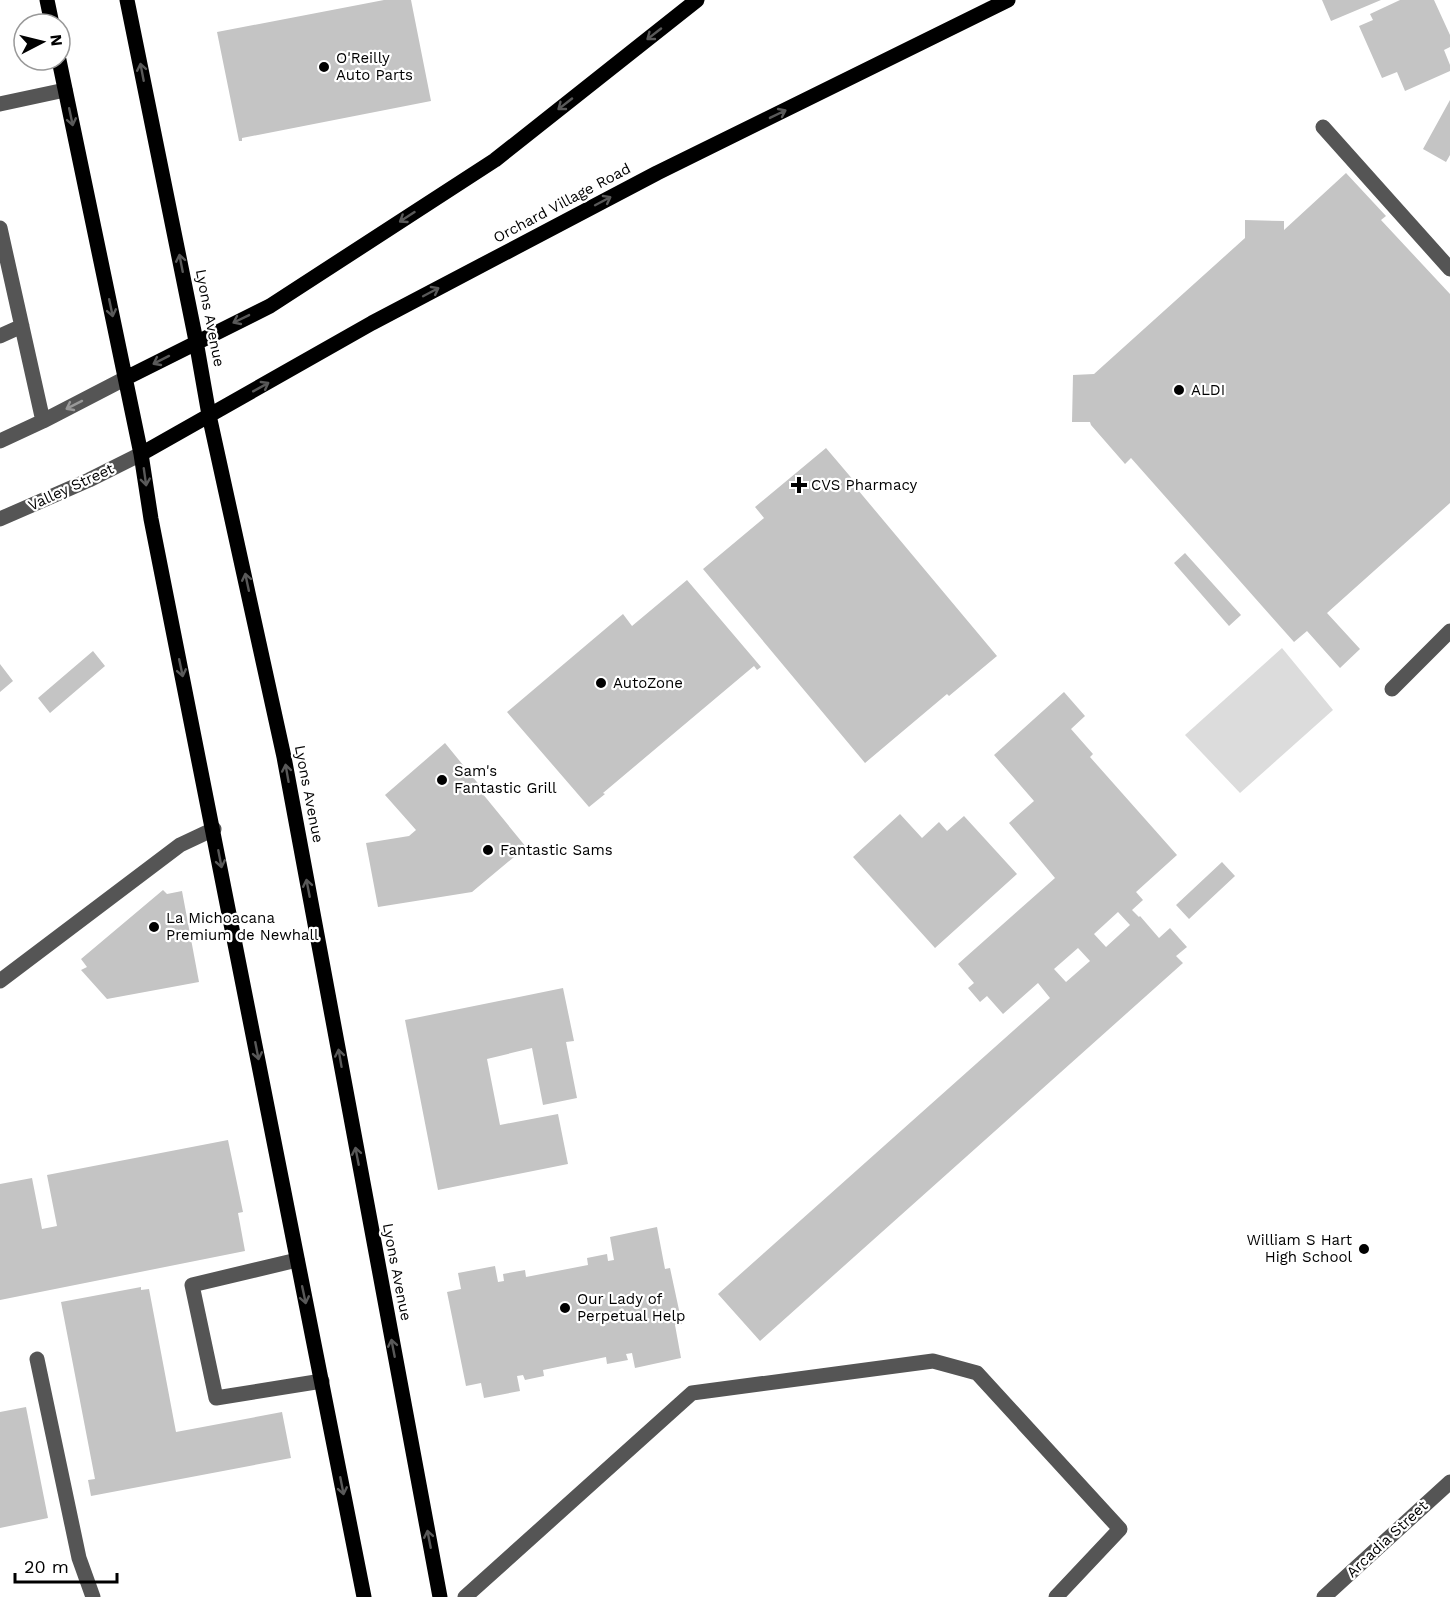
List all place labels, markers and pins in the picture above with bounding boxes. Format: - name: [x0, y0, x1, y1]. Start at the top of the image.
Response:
- place label: O'Reilly Auto Parts: [336, 49, 413, 84]
- marker: O'Reilly Auto Parts: [317, 60, 331, 74]
- place label: ALDI: [1191, 381, 1225, 399]
- marker: ALDI: [1172, 383, 1186, 397]
- place label: CVS Pharmacy: [811, 476, 917, 494]
- marker: CVS Pharmacy: [792, 478, 806, 492]
- place label: AutoZone: [613, 674, 683, 692]
- marker: AutoZone: [594, 676, 608, 690]
- place label: Sam's Fantastic Grill: [454, 762, 557, 797]
- marker: Sam's Fantastic Grill: [435, 773, 449, 787]
- place label: Fantastic Sams: [500, 841, 613, 859]
- marker: Fantastic Sams: [481, 843, 495, 857]
- place label: La Michoacana Premium de Newhall: [166, 909, 319, 944]
- marker: La Michoacana Premium de Newhall: [147, 920, 161, 934]
- place label: William S Hart High School: [1246, 1231, 1353, 1266]
- marker: William S Hart High School: [1357, 1242, 1371, 1256]
- place label: Our Lady of Perpetual Help: [577, 1290, 685, 1325]
- marker: Our Lady of Perpetual Help: [558, 1301, 572, 1315]

